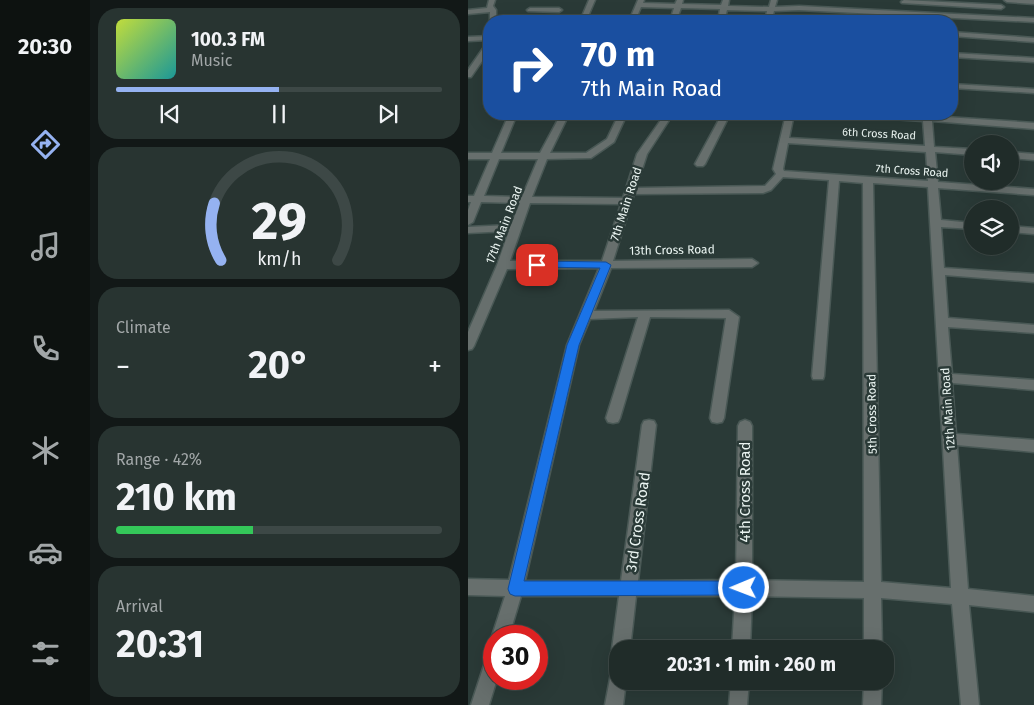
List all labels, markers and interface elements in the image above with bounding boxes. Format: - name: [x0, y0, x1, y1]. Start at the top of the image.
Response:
- text: 100.3 FM: [191, 28, 265, 51]
- text: 20:30: [18, 33, 72, 60]
- text: 70 m: [581, 33, 655, 75]
- icon: right: [498, 35, 563, 100]
- text: Music: [191, 51, 232, 70]
- text: 7th Main Road: [581, 75, 722, 102]
- icon: previous: [156, 100, 184, 128]
- icon: pause: [265, 100, 293, 128]
- icon: next: [374, 100, 402, 128]
- street label: 6th Cross Road: [842, 126, 916, 142]
- icon: directions: [28, 127, 63, 162]
- map controls: [964, 135, 1019, 255]
- button: sound: [964, 135, 1019, 190]
- street label: 7th Cross Road: [875, 162, 949, 180]
- street label: 7th Main Road: [607, 165, 645, 243]
- street label: 17th Main Road: [483, 184, 525, 266]
- text: 29: [251, 190, 307, 253]
- button: layers: [964, 200, 1019, 255]
- icon: music: [28, 229, 63, 264]
- street label: 13th Cross Road: [629, 242, 715, 258]
- pin: [516, 244, 558, 286]
- text: km/h: [257, 248, 301, 270]
- icon: arrive: [523, 251, 551, 279]
- text: Climate: [116, 318, 171, 337]
- icon: phone: [28, 331, 63, 366]
- text: 20°: [248, 342, 310, 388]
- text: −: [116, 350, 130, 383]
- text: +: [428, 350, 442, 383]
- street label: 12th Main Road: [938, 367, 958, 451]
- street label: 5th Cross Road: [864, 374, 880, 454]
- icon: climate: [28, 433, 63, 468]
- street label: 4th Cross Road: [736, 442, 754, 542]
- text: Range · 42%: [116, 450, 202, 469]
- street label: 3rd Cross Road: [622, 471, 654, 573]
- text: 210 km: [116, 474, 237, 520]
- icon: car: [28, 535, 63, 570]
- position arrow: [717, 561, 769, 613]
- text: Arrival: [116, 597, 163, 616]
- text: 20:31: [116, 621, 204, 667]
- speed limit sign: 30: [483, 625, 548, 690]
- icon: filters: [28, 636, 63, 671]
- text: 20:31 · 1 min · 260 m: [667, 653, 836, 676]

